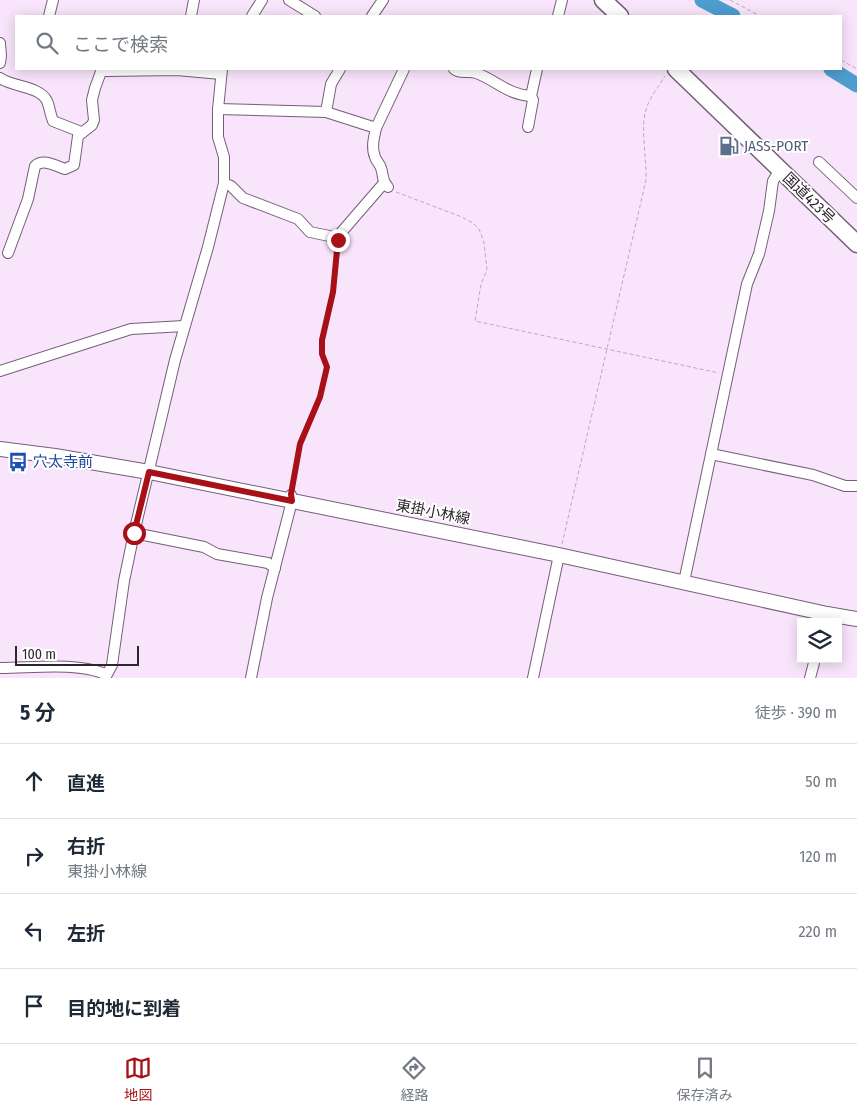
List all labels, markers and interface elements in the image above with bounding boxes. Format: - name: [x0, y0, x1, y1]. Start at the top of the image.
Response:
- search box: [15, 15, 842, 70]
- icon: search: [33, 29, 61, 57]
- text: ここで検索: [73, 33, 168, 56]
- fuel station icon: JASS-PORT: [718, 135, 740, 157]
- place label: JASS-PORT: [744, 137, 808, 155]
- street label: 国道423号: [779, 169, 839, 227]
- route end: [327, 229, 350, 252]
- bus stop icon: 穴太寺前: [7, 451, 29, 473]
- place label: 穴太寺前: [33, 453, 93, 471]
- street label: 東掛小林線: [394, 496, 472, 528]
- route start: [123, 522, 146, 545]
- map controls: [797, 618, 842, 663]
- button: layers: [797, 618, 842, 663]
- scale bar: [15, 643, 139, 666]
- text: 100 m: [22, 646, 56, 663]
- text: 5 分: [20, 700, 56, 726]
- text: 徒歩 · 390 m: [755, 703, 837, 722]
- icon: ahead: [20, 767, 48, 795]
- text: 直進: [67, 772, 105, 795]
- text: 50 m: [805, 772, 837, 791]
- text: 右折: [67, 835, 105, 858]
- icon: right: [20, 842, 48, 870]
- text: 120 m: [799, 847, 837, 866]
- text: 東掛小林線: [67, 862, 147, 881]
- icon: left: [20, 917, 48, 945]
- text: 左折: [67, 922, 105, 945]
- text: 220 m: [798, 922, 837, 941]
- icon: arrive: [20, 992, 48, 1020]
- text: 目的地に到着: [67, 997, 181, 1020]
- tab: 地図: [124, 1054, 152, 1104]
- tab: 経路: [400, 1054, 428, 1104]
- tab: 保存済み: [677, 1054, 733, 1104]

